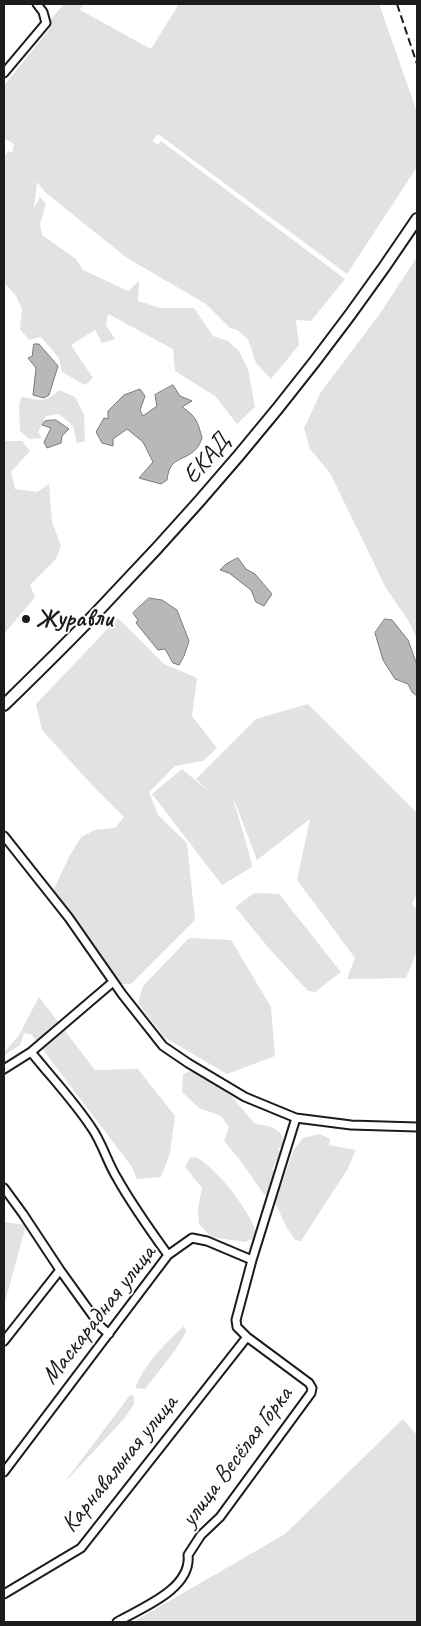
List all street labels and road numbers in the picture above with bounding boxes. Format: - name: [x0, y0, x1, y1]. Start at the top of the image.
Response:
- street label: ЕКАД: [177, 428, 237, 490]
- street label: Маскарадная улица: [35, 1239, 163, 1391]
- street label: улица Весёлая Горка: [175, 1381, 299, 1533]
- street label: Карнавальная улица: [55, 1389, 185, 1539]

